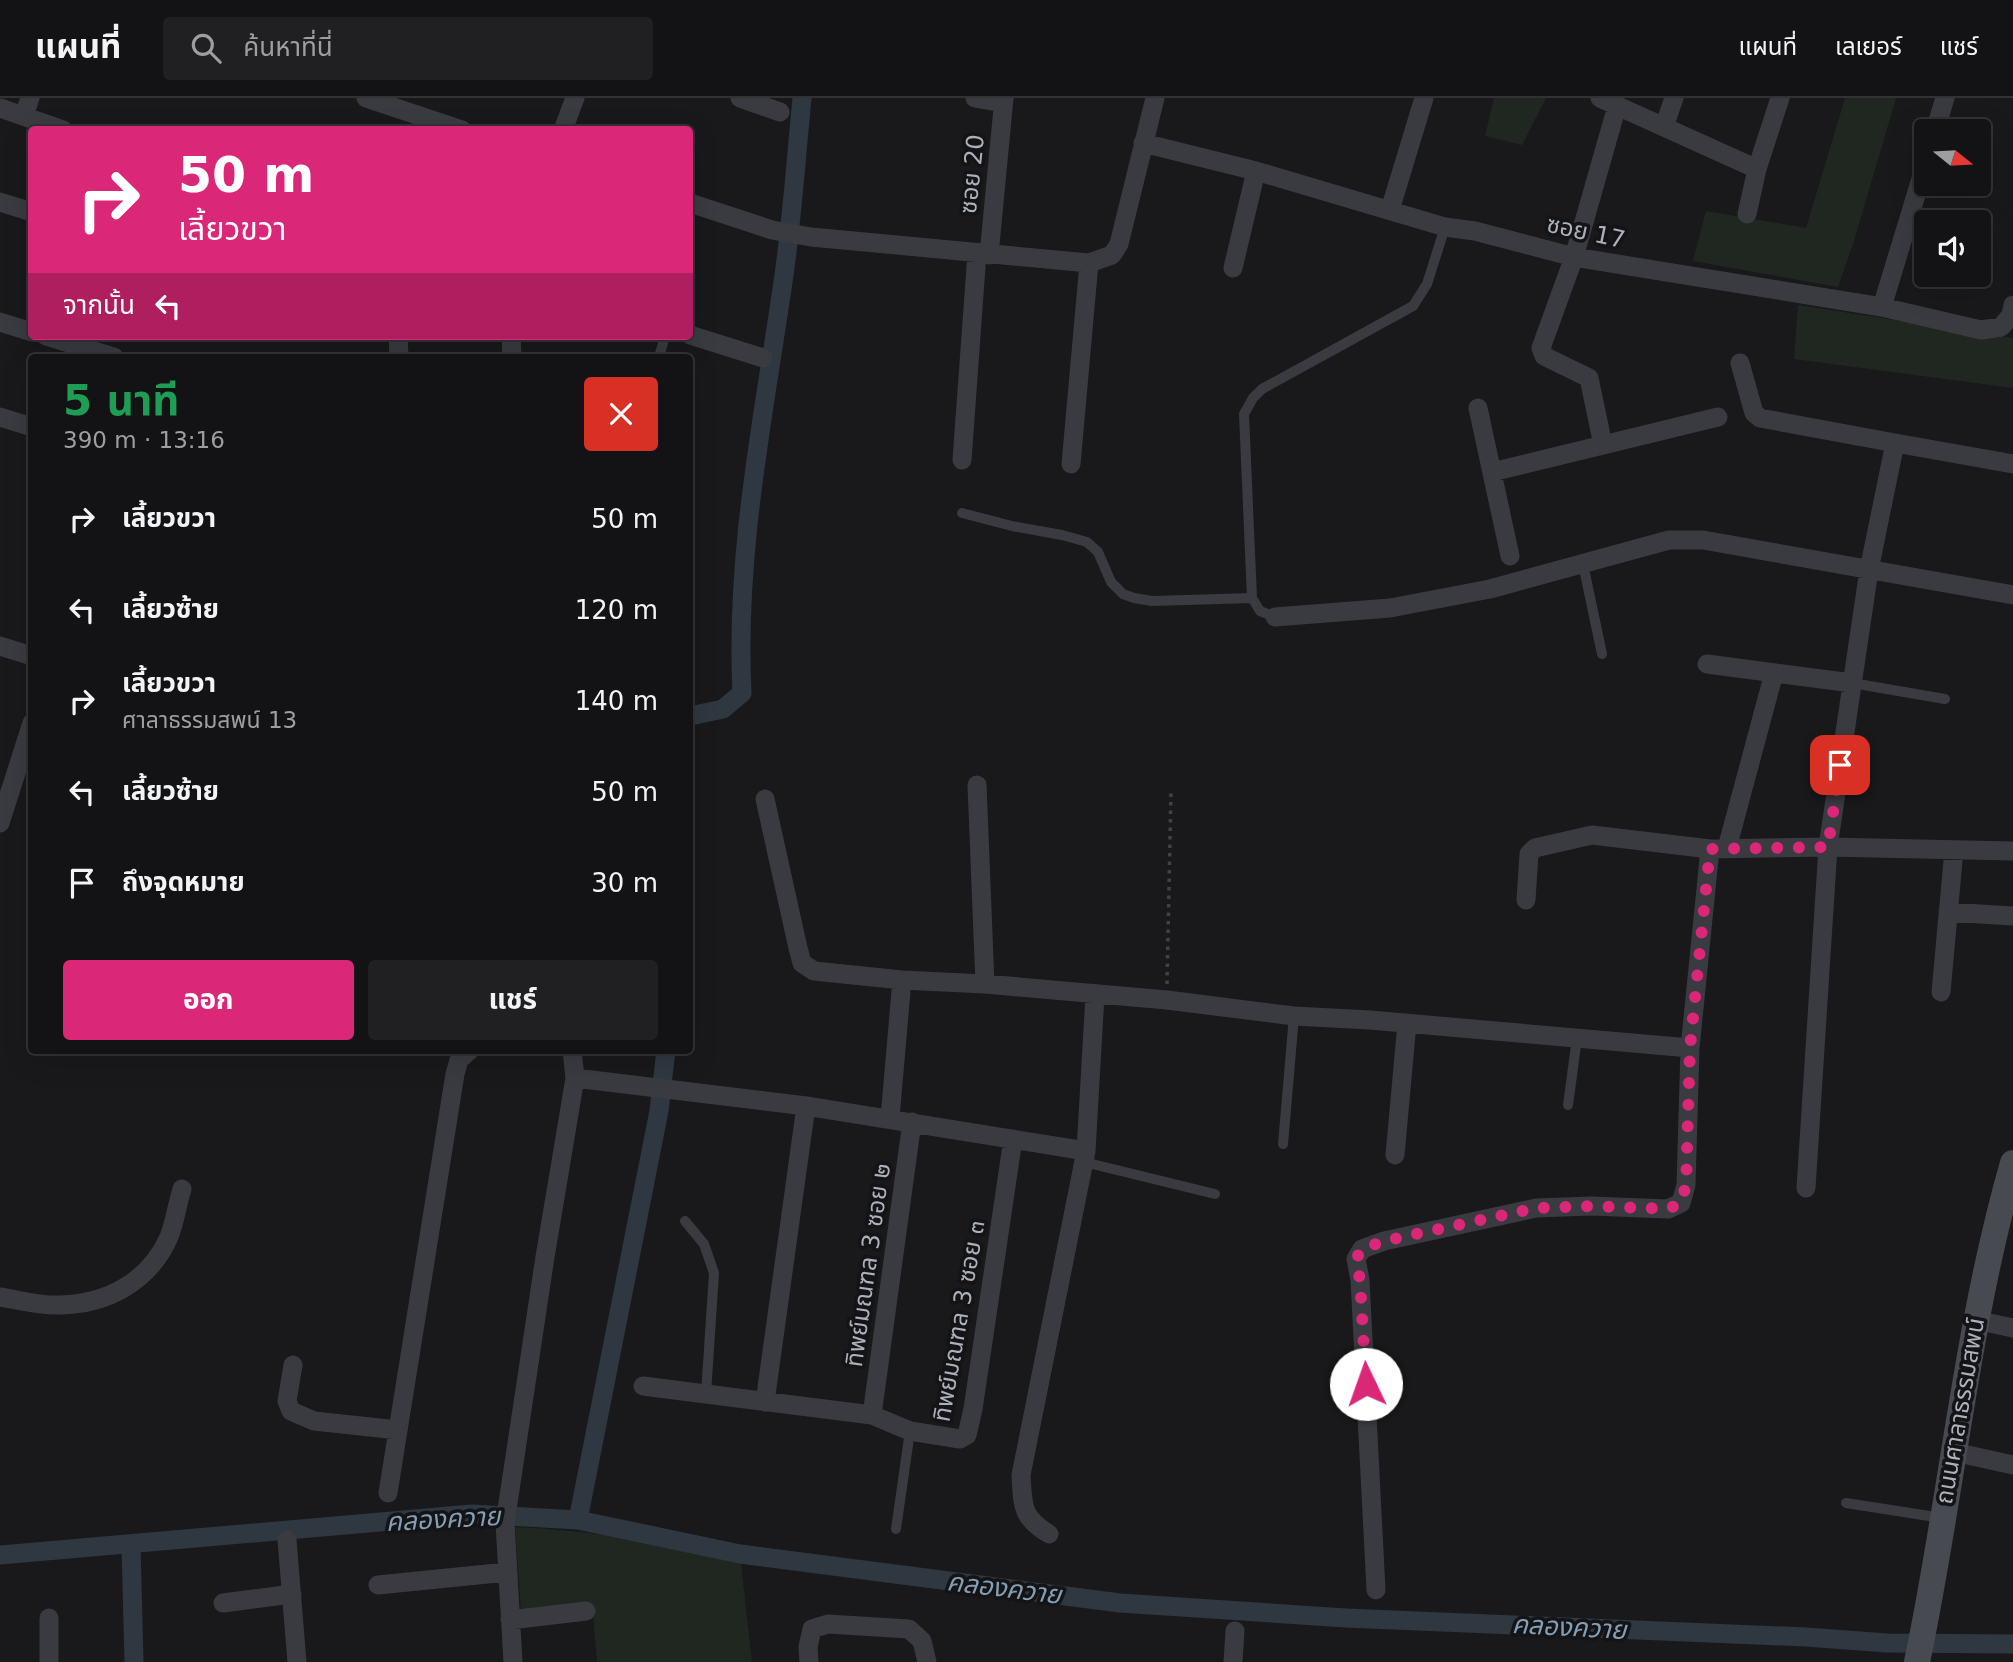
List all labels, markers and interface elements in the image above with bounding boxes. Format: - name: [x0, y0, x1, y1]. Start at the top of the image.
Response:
- search box: [163, 17, 653, 80]
- text: แผนที่: [35, 27, 121, 66]
- icon: search: [187, 29, 225, 67]
- text: ค้นหาที่นี่: [243, 32, 333, 62]
- text: แผนที่: [1739, 33, 1797, 61]
- text: เลเยอร์: [1835, 33, 1902, 61]
- text: แชร์: [1940, 33, 1978, 61]
- north arrow: [1914, 119, 1992, 196]
- map controls: [1914, 119, 1991, 287]
- street label: ซอย 20: [954, 133, 990, 215]
- text: 50 m: [178, 147, 314, 204]
- icon: right: [63, 154, 154, 245]
- text: เลี้ยวขวา: [178, 210, 286, 248]
- street label: ซอย 17: [1544, 210, 1628, 254]
- button: sound: [1914, 210, 1991, 287]
- icon: left: [149, 287, 187, 325]
- text: จากนั้น: [63, 290, 135, 320]
- text: 5 นาที: [63, 376, 179, 425]
- button: close: [584, 377, 658, 451]
- text: 390 m · 13:16: [63, 427, 225, 453]
- icon: right: [63, 500, 101, 538]
- text: เลี้ยวขวา: [122, 503, 216, 533]
- text: 50 m: [591, 504, 658, 534]
- icon: left: [63, 591, 101, 629]
- text: เลี้ยวซ้าย: [122, 594, 219, 624]
- text: 120 m: [575, 595, 658, 625]
- text: เลี้ยวขวา: [122, 668, 216, 698]
- icon: right: [63, 682, 101, 720]
- text: 140 m: [575, 686, 658, 716]
- text: ศาลาธรรมสพน์ 13: [122, 707, 297, 733]
- pin: [1810, 735, 1870, 795]
- icon: arrive: [1821, 746, 1859, 784]
- icon: left: [63, 773, 101, 811]
- text: เลี้ยวซ้าย: [122, 776, 219, 806]
- text: 50 m: [591, 777, 658, 807]
- icon: arrive: [63, 864, 101, 902]
- text: ถึงจุดหมาย: [122, 867, 245, 897]
- text: 30 m: [591, 868, 658, 898]
- button: ออก: [63, 960, 354, 1040]
- button: แชร์: [368, 960, 658, 1040]
- street label: ทิพย์มณฑล 3 ซอย ๒: [840, 1162, 896, 1368]
- street label: ทิพย์มณฑล 3 ซอย ๓: [928, 1218, 990, 1424]
- street label: ถนนศาลาธรรมสพน์: [1930, 1316, 1990, 1506]
- position arrow: [1329, 1347, 1403, 1421]
- water label: คลองควาย: [385, 1501, 502, 1537]
- water label: คลองควาย: [945, 1566, 1064, 1610]
- water label: คลองควาย: [1511, 1609, 1628, 1645]

